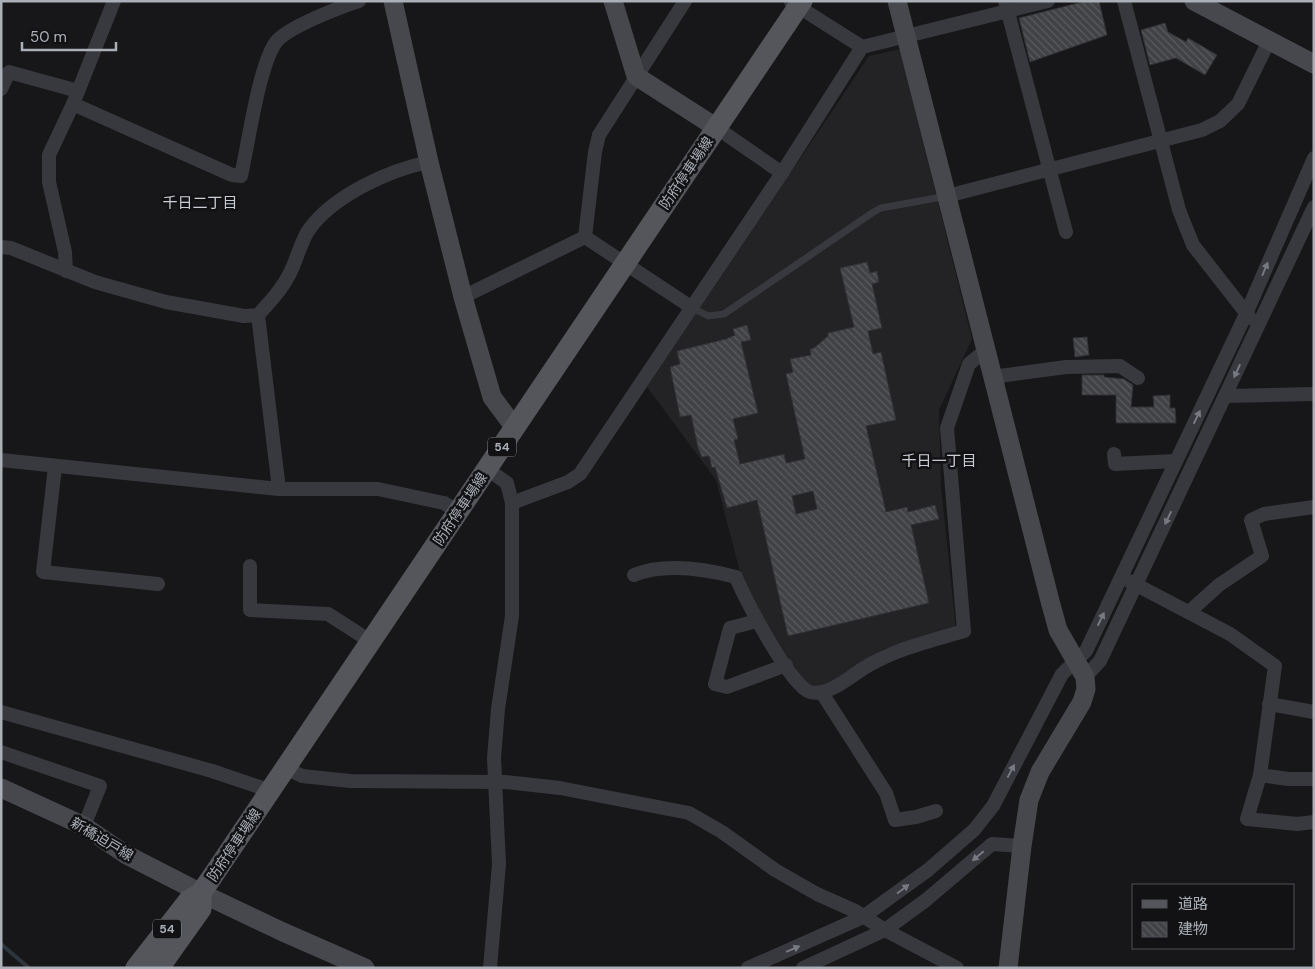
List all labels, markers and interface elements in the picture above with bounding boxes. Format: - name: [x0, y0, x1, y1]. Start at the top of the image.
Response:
- scale bar: [22, 20, 116, 52]
- text: 50 m: [30, 27, 67, 47]
- street label: 防府停車場線: [655, 133, 717, 213]
- district label: 千日二丁目: [162, 193, 238, 213]
- one-way arrow: [1262, 262, 1270, 276]
- one-way arrow: [1232, 363, 1241, 378]
- one-way arrow: [1193, 410, 1201, 424]
- road number: 54: [488, 438, 516, 457]
- district label: 千日一丁目: [901, 451, 977, 471]
- street label: 防府停車場線: [429, 469, 491, 549]
- one-way arrow: [1163, 511, 1171, 525]
- one-way arrow: [1098, 612, 1106, 626]
- one-way arrow: [1007, 764, 1015, 778]
- street label: 防府停車場線: [203, 805, 265, 885]
- street label: 新橋迫戸線: [67, 813, 137, 865]
- one-way arrow: [972, 851, 985, 862]
- one-way arrow: [896, 884, 909, 895]
- legend: [1132, 884, 1295, 949]
- text: 道路: [1178, 894, 1208, 914]
- text: 建物: [1178, 919, 1208, 939]
- road number: 54: [153, 920, 181, 939]
- one-way arrow: [786, 945, 801, 953]

